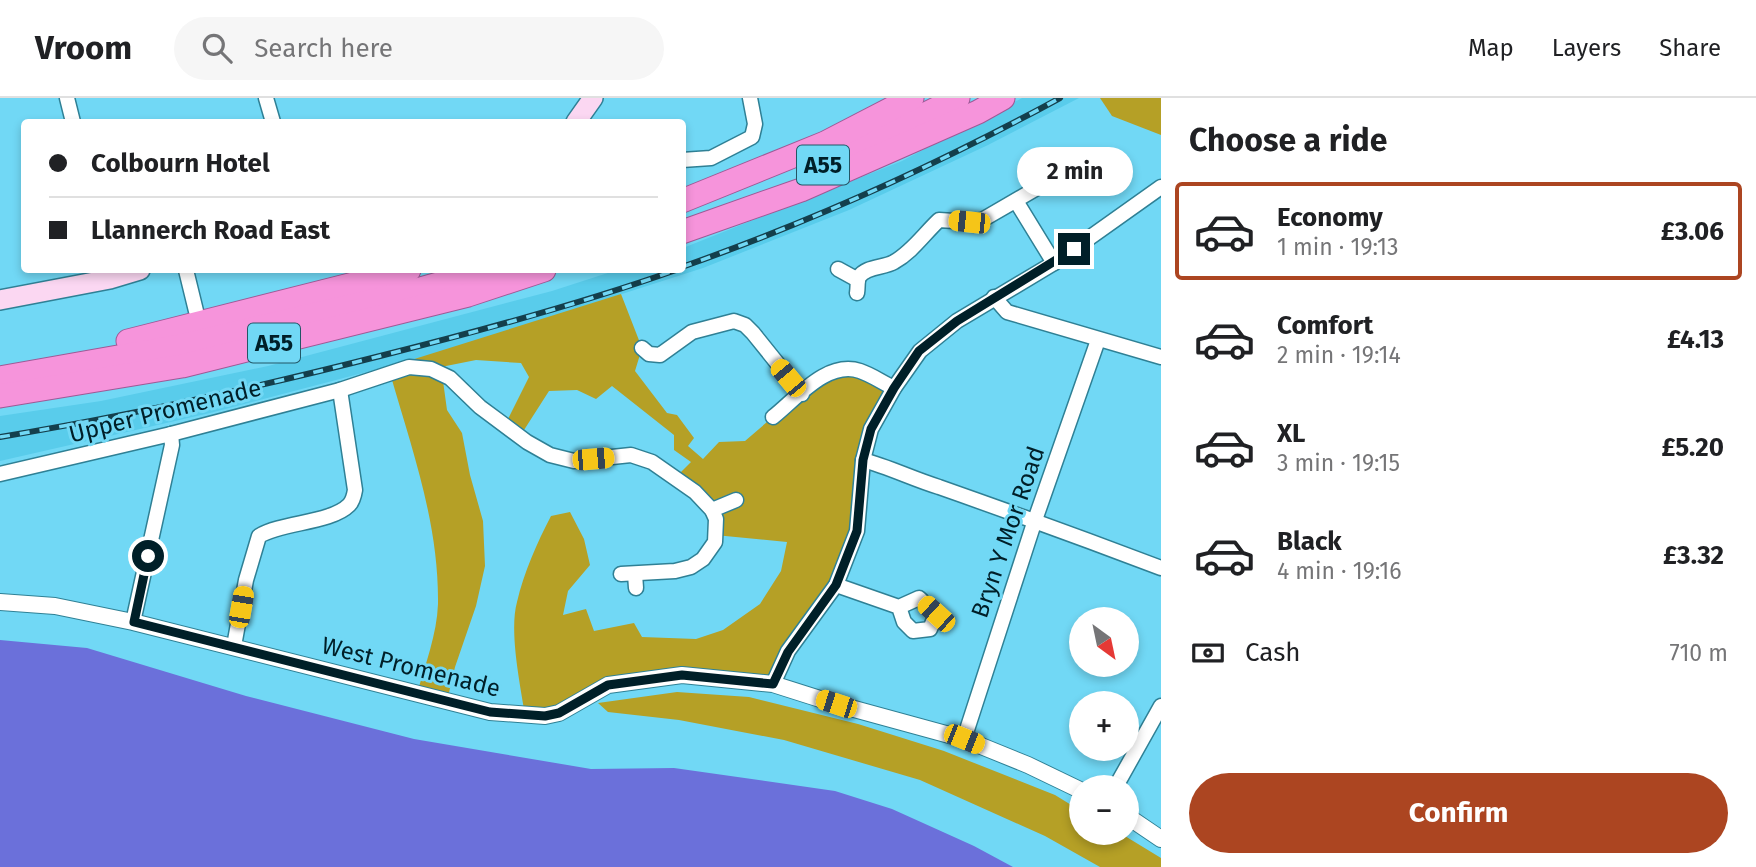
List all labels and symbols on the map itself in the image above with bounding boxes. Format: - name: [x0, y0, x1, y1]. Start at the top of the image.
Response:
- road number: A55: [797, 146, 849, 184]
- callout: 2 min: [1016, 148, 1132, 197]
- car: [948, 209, 991, 235]
- route end: [1058, 233, 1090, 265]
- road number: A55: [248, 324, 300, 362]
- car: [767, 355, 810, 401]
- street label: Upper Promenade: [66, 374, 264, 448]
- street label: Bryn Y Mor Road: [966, 443, 1050, 621]
- car: [572, 447, 615, 471]
- route start: [132, 540, 164, 572]
- car: [228, 584, 255, 630]
- car: [914, 592, 959, 636]
- north arrow: [1069, 607, 1139, 677]
- street label: West Promenade: [319, 631, 503, 703]
- car: [813, 688, 860, 720]
- car: [941, 721, 988, 757]

